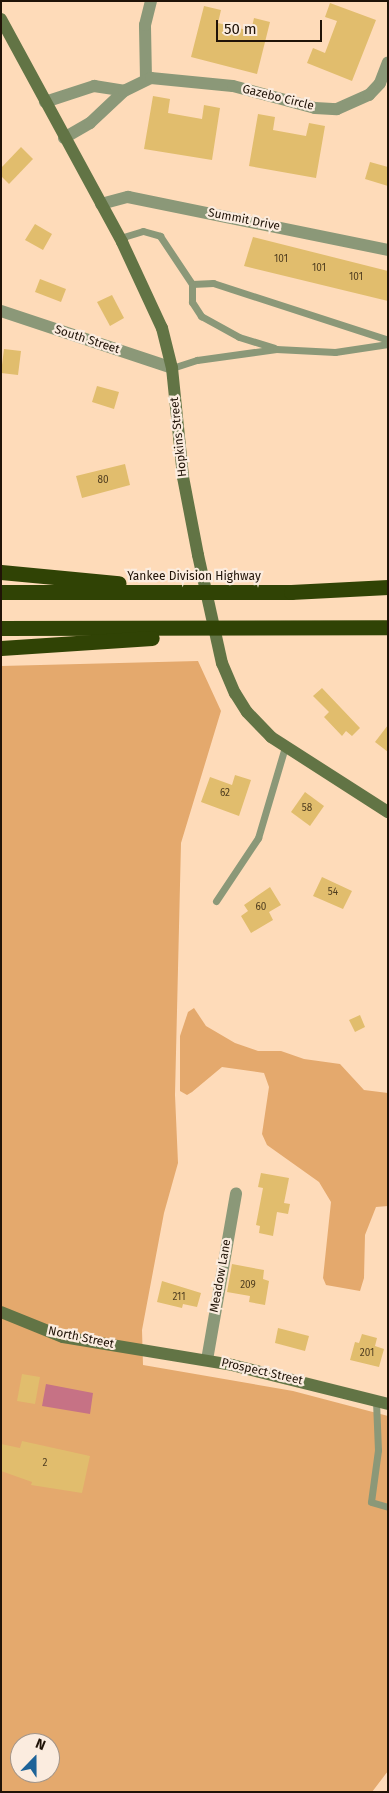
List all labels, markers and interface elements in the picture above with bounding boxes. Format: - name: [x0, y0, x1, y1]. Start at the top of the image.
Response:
- scale bar: [219, 10, 325, 42]
- text: 50 m: [224, 20, 257, 38]
- street label: Gazebo Circle: [241, 82, 315, 114]
- street label: Summit Drive: [207, 206, 281, 234]
- house number: 101: [274, 254, 288, 266]
- house number: 101: [312, 263, 326, 275]
- house number: 101: [349, 272, 363, 284]
- street label: South Street: [53, 323, 121, 357]
- street label: Hopkins Street: [168, 396, 190, 478]
- house number: 80: [97, 475, 109, 487]
- street label: Yankee Division Highway: [127, 570, 261, 584]
- house number: 62: [220, 788, 230, 800]
- house number: 58: [302, 803, 312, 815]
- house number: 54: [328, 887, 338, 899]
- house number: 60: [256, 902, 266, 914]
- street label: Meadow Lane: [207, 1238, 235, 1314]
- house number: 209: [240, 1280, 256, 1292]
- house number: 211: [172, 1292, 186, 1304]
- street label: North Street: [47, 1324, 115, 1352]
- house number: 201: [360, 1348, 374, 1360]
- street label: Prospect Street: [220, 1356, 304, 1388]
- house number: 2: [43, 1458, 47, 1470]
- north arrow: [10, 1733, 60, 1783]
- text: N: [33, 1735, 48, 1754]

